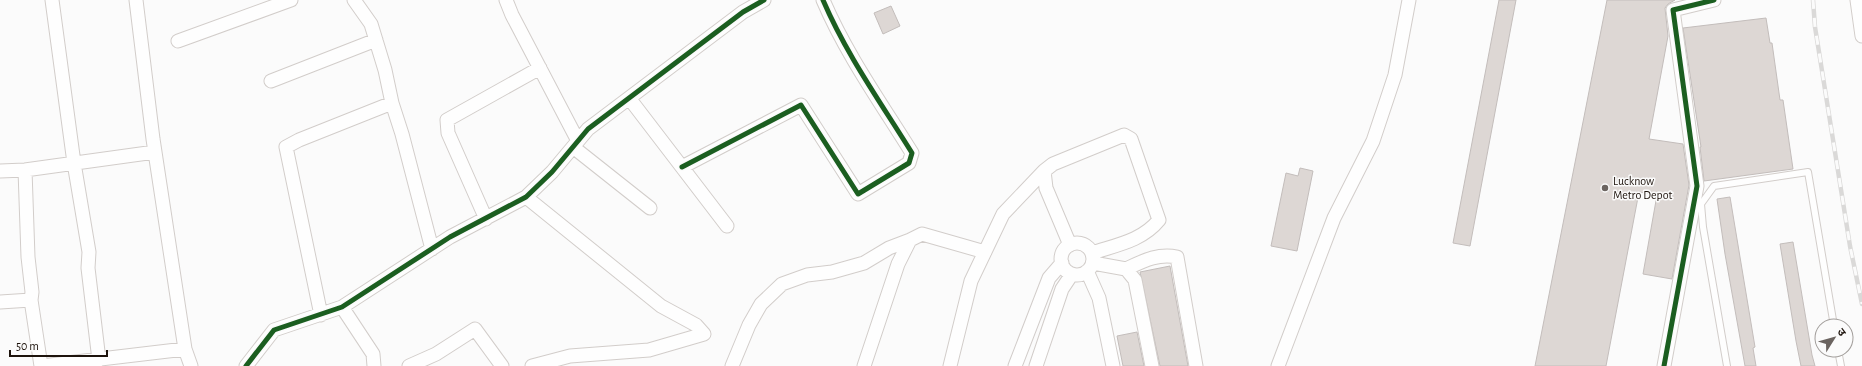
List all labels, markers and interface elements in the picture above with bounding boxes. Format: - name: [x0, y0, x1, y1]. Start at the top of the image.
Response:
- place label: Lucknow Metro Depot: [1613, 175, 1673, 201]
- marker: Lucknow Metro Depot: [1600, 183, 1610, 193]
- north arrow: [1814, 318, 1854, 358]
- text: उ: [1835, 326, 1848, 339]
- scale bar: [10, 332, 107, 358]
- text: 50 m: [16, 340, 39, 352]

